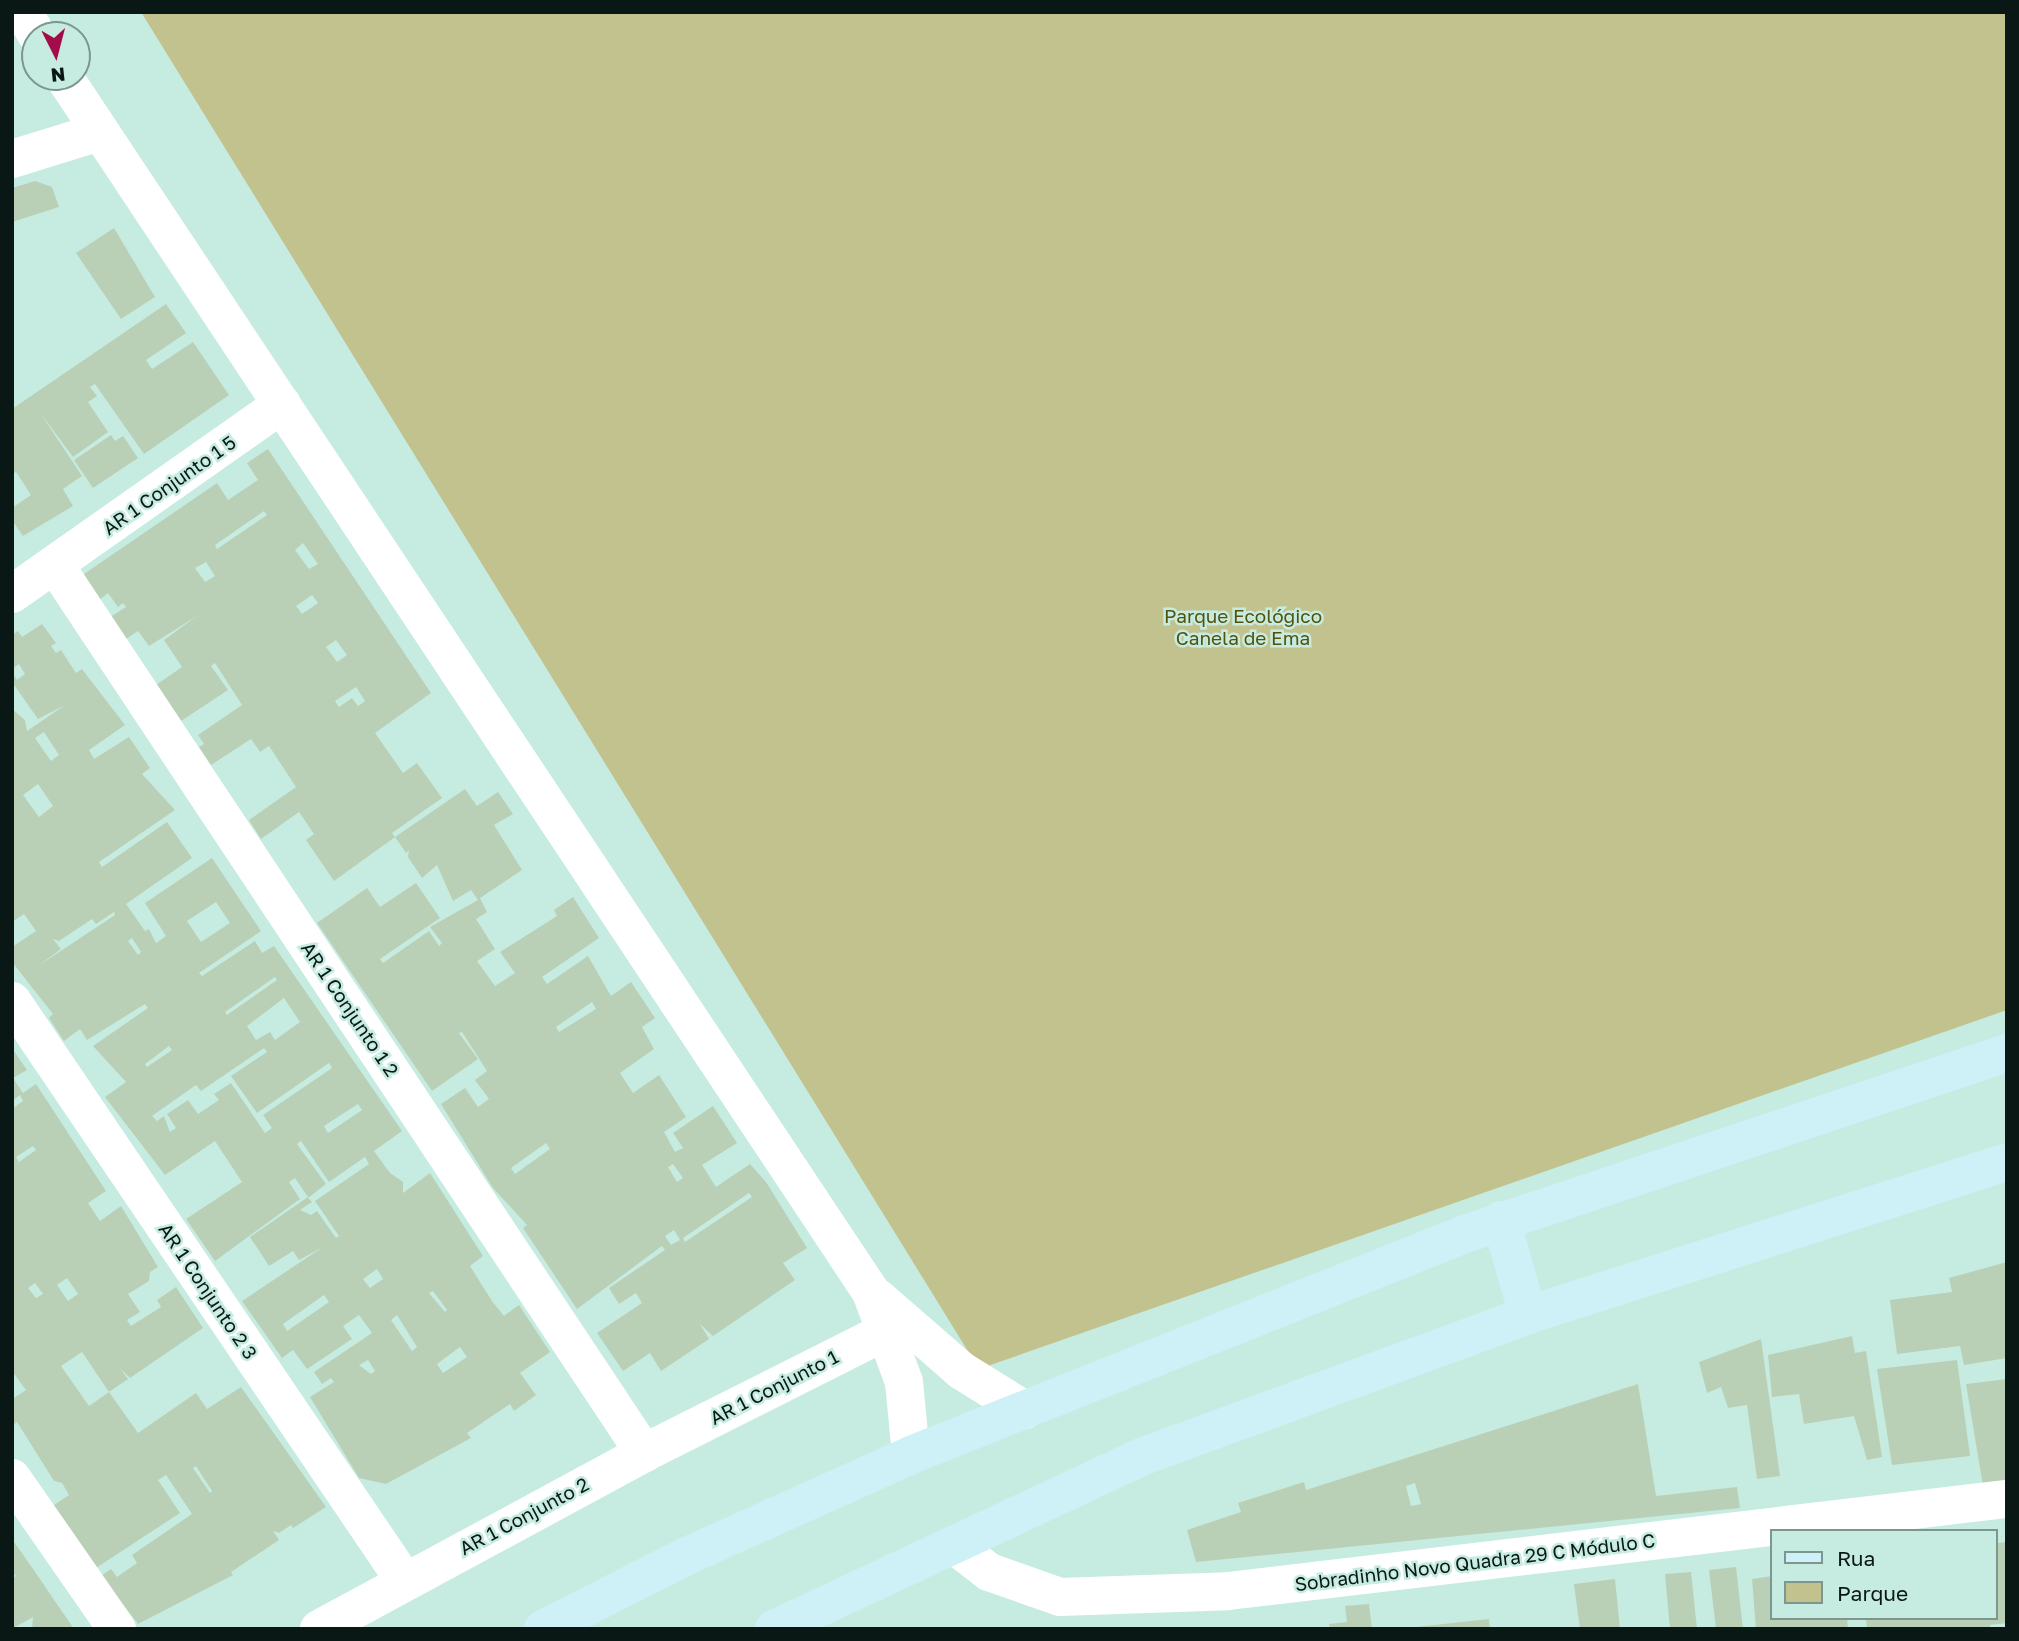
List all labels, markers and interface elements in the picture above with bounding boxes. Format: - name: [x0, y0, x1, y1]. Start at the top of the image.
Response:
- north arrow: [21, 21, 91, 91]
- text: N: [50, 63, 66, 88]
- street label: AR 1 Conjunto 1 5: [98, 431, 240, 539]
- park label: Parque Ecológico Canela de Ema: [1164, 605, 1322, 649]
- street label: AR 1 Conjunto 1 2: [297, 937, 403, 1081]
- street label: AR 1 Conjunto 2 3: [154, 1219, 262, 1363]
- street label: AR 1 Conjunto 1: [706, 1345, 842, 1429]
- street label: AR 1 Conjunto 2: [455, 1472, 593, 1560]
- street label: Sobradinho Novo Quadra 29 C Módulo C: [1294, 1529, 1656, 1595]
- legend: [1770, 1529, 1998, 1620]
- text: Rua: [1837, 1545, 1875, 1571]
- text: Parque: [1837, 1580, 1908, 1606]

